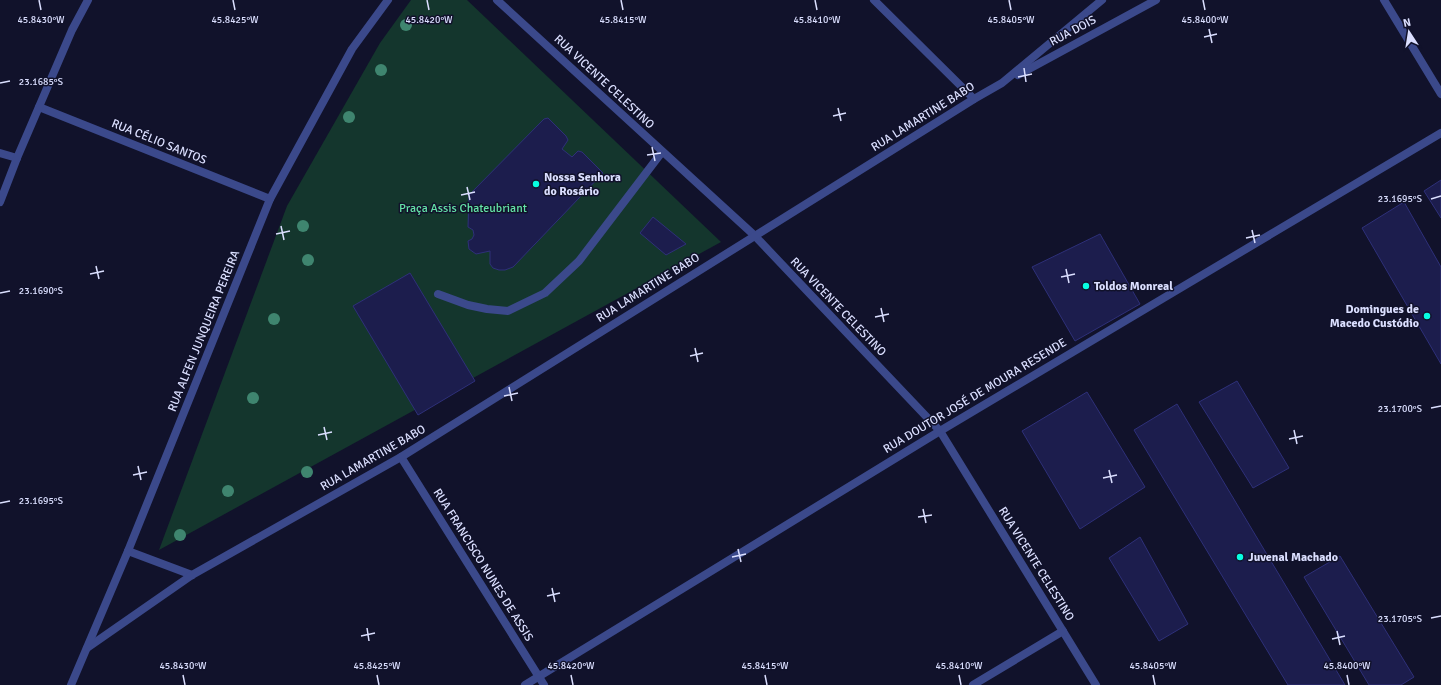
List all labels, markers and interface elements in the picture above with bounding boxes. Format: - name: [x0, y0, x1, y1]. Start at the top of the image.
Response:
- street label: RUA DOIS: [1047, 12, 1099, 50]
- north arrow: [1389, 12, 1429, 52]
- text: 45.8430°W: [17, 14, 65, 26]
- text: 45.8425°W: [211, 14, 259, 26]
- text: 45.8420°W: [405, 14, 453, 26]
- text: 45.8415°W: [599, 14, 647, 26]
- text: 45.8410°W: [793, 14, 841, 26]
- text: 45.8405°W: [987, 14, 1035, 26]
- text: 45.8400°W: [1181, 14, 1229, 26]
- text: N: [1402, 16, 1412, 30]
- street label: RUA VICENTE CELESTINO: [551, 32, 657, 132]
- text: 23.1685°S: [19, 76, 64, 88]
- street label: RUA LAMARTINE BABO: [869, 79, 978, 155]
- street label: RUA CÉLIO SANTOS: [109, 116, 209, 168]
- place label: Nossa Senhora do Rosário: [544, 170, 621, 199]
- marker: Nossa Senhora do Rosário: [531, 179, 541, 189]
- text: 23.1695°S: [1378, 193, 1423, 205]
- park label: Praça Assis Chateubriant: [399, 201, 527, 216]
- street label: RUA ALFEN JUNQUEIRA PEREIRA: [165, 248, 244, 414]
- street label: RUA LAMARTINE BABO: [594, 250, 703, 326]
- street label: RUA VICENTE CELESTINO: [787, 254, 889, 360]
- place label: Toldos Monreal: [1094, 279, 1173, 294]
- marker: Toldos Monreal: [1081, 281, 1091, 291]
- text: 23.1690°S: [19, 285, 64, 297]
- place label: Domingues de Macedo Custódio: [1330, 302, 1419, 331]
- marker: Domingues de Macedo Custódio: [1422, 311, 1432, 321]
- street label: RUA DOUTOR JOSÉ DE MOURA RESENDE: [881, 335, 1070, 457]
- text: 23.1700°S: [1378, 403, 1423, 415]
- street label: RUA LAMARTINE BABO: [318, 422, 428, 494]
- street label: RUA FRANCISCO NUNES DE ASSIS: [430, 486, 537, 644]
- text: 23.1695°S: [19, 495, 64, 507]
- street label: RUA VICENTE CELESTINO: [995, 504, 1077, 624]
- place label: Juvenal Machado: [1248, 550, 1338, 565]
- marker: Juvenal Machado: [1235, 552, 1245, 562]
- text: 23.1705°S: [1378, 613, 1423, 625]
- text: 45.8430°W: [159, 660, 207, 672]
- text: 45.8425°W: [353, 660, 401, 672]
- text: 45.8420°W: [547, 660, 595, 672]
- text: 45.8415°W: [741, 660, 789, 672]
- text: 45.8410°W: [935, 660, 983, 672]
- text: 45.8405°W: [1129, 660, 1177, 672]
- text: 45.8400°W: [1323, 660, 1371, 672]

